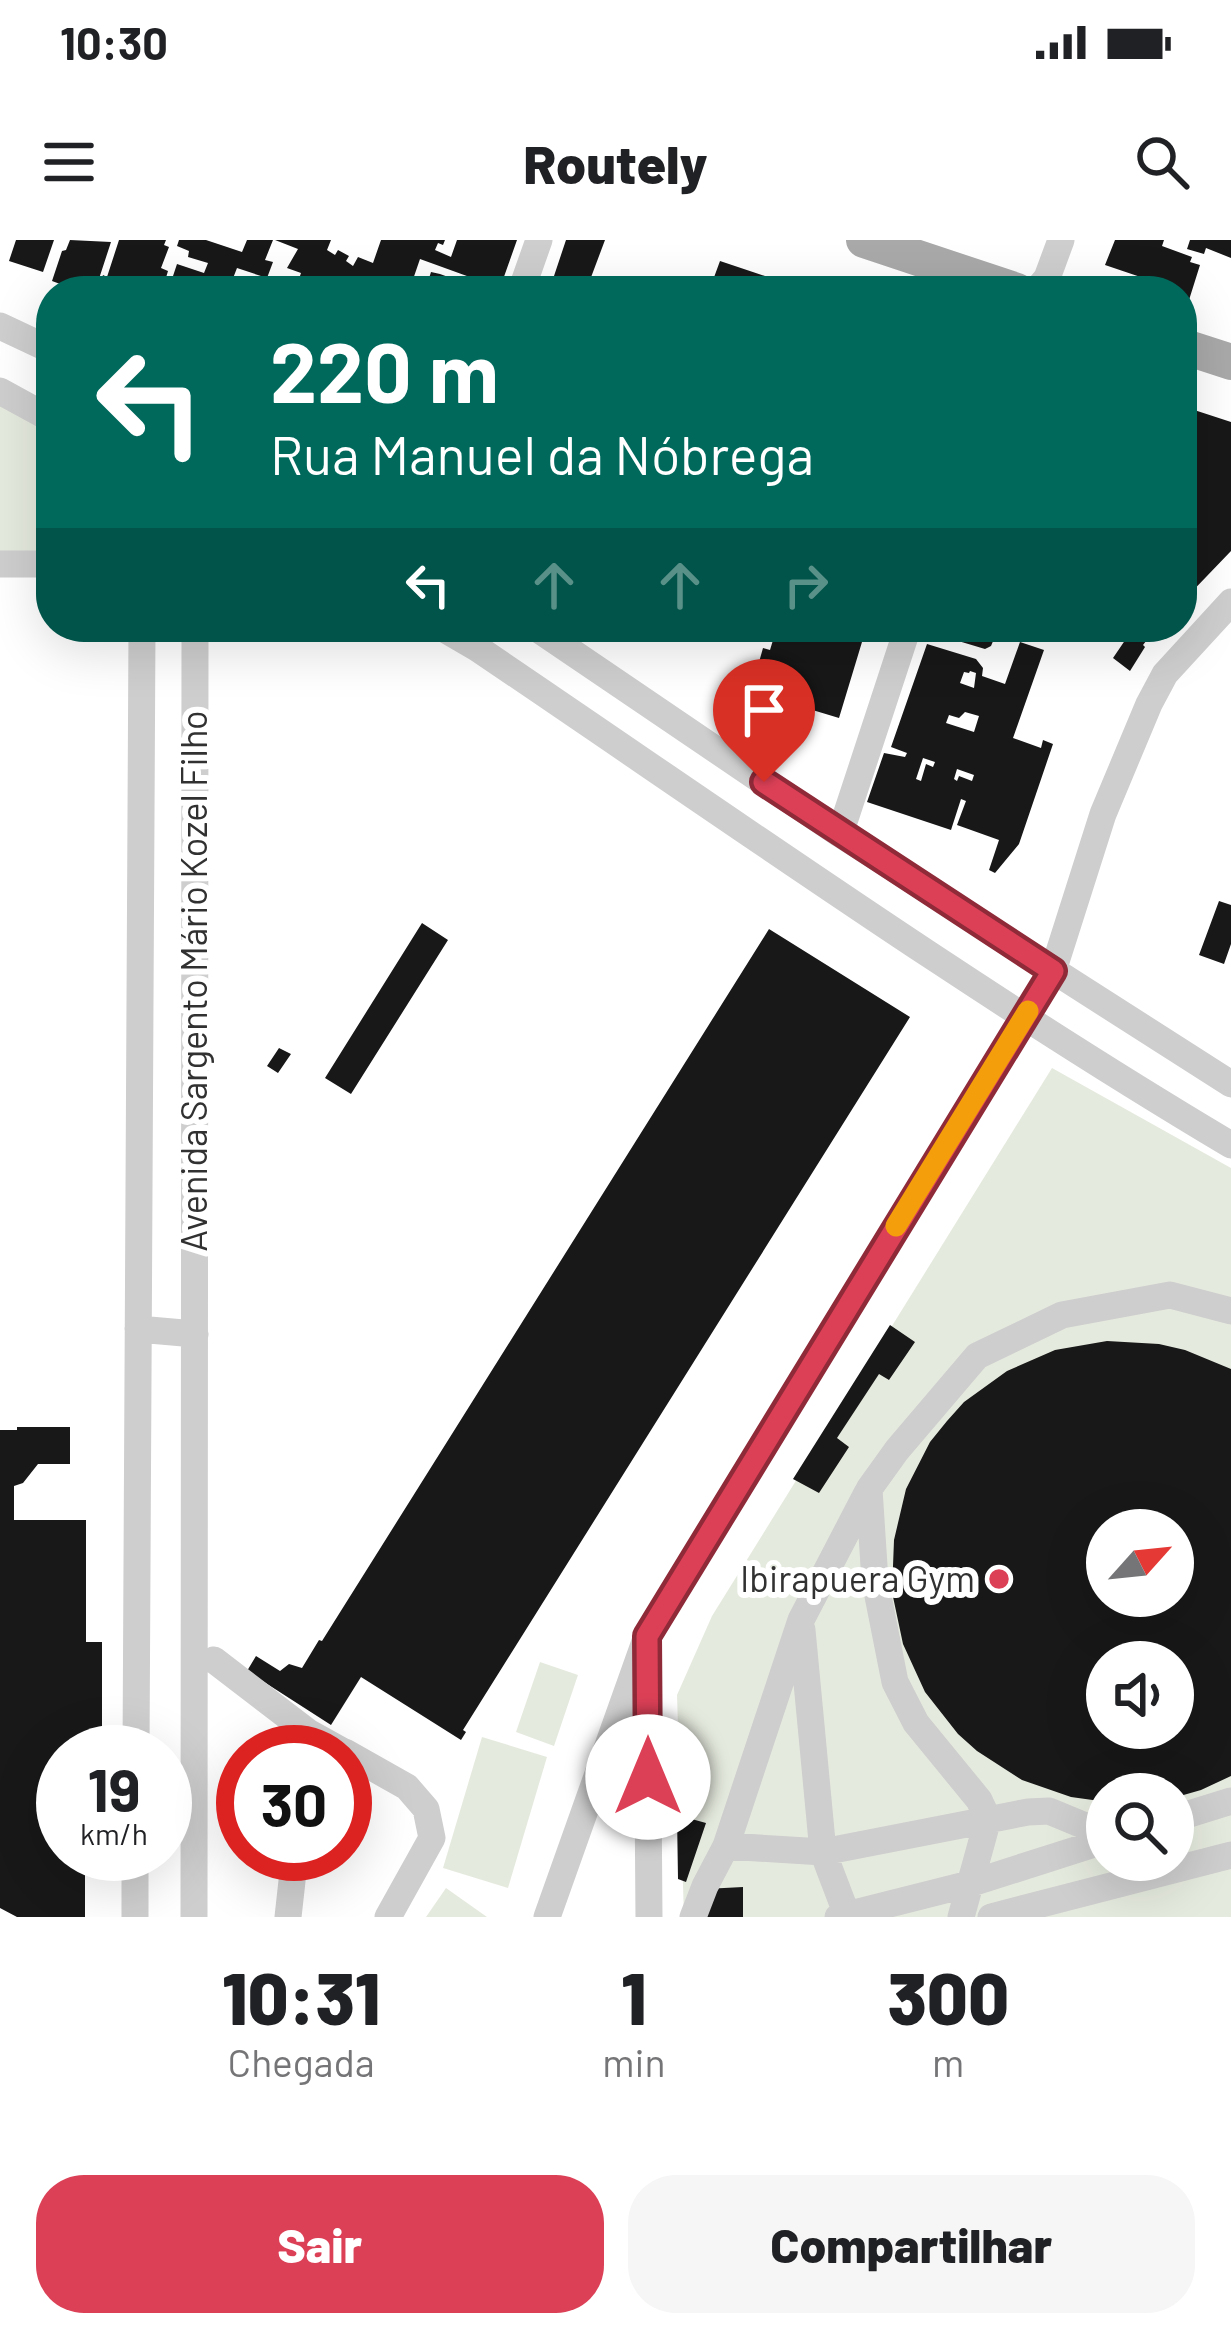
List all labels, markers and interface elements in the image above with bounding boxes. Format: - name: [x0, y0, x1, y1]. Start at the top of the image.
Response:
- text: 10:30: [60, 15, 168, 69]
- icon: menu: [36, 129, 102, 195]
- icon: search: [1129, 129, 1195, 195]
- text: Routely: [523, 130, 708, 195]
- text: 220 m: [270, 319, 499, 420]
- icon: left: [72, 324, 228, 480]
- text: Rua Manuel da Nóbrega: [270, 421, 814, 486]
- icon: left: [395, 552, 461, 618]
- icon: ahead: [521, 552, 587, 618]
- icon: ahead: [647, 552, 713, 618]
- icon: right: [773, 552, 839, 618]
- pin: [713, 659, 815, 782]
- icon: arrive: [731, 677, 797, 743]
- street label: Avenida Sargento Mário Kozel Filho: [171, 710, 214, 1252]
- north arrow: [1086, 1509, 1194, 1617]
- map controls: [1086, 1509, 1194, 1881]
- place label: Ibirapuera Gym: [740, 1556, 975, 1599]
- marker: Ibirapuera Gym: [986, 1566, 1012, 1592]
- button: sound: [1086, 1641, 1194, 1749]
- position arrow: [585, 1714, 711, 1840]
- speed limit sign: 30: [216, 1725, 372, 1881]
- text: 19: [87, 1752, 141, 1824]
- button: search: [1086, 1773, 1194, 1881]
- text: km/h: [80, 1815, 148, 1851]
- text: 10:31: [222, 1953, 380, 2039]
- text: 1: [621, 1953, 647, 2039]
- text: 300: [887, 1953, 1009, 2039]
- text: Chegada: [228, 2038, 375, 2085]
- text: min: [602, 2038, 666, 2085]
- text: m: [932, 2038, 964, 2085]
- button: Sair: [36, 2175, 604, 2313]
- button: Compartilhar: [628, 2175, 1195, 2313]

